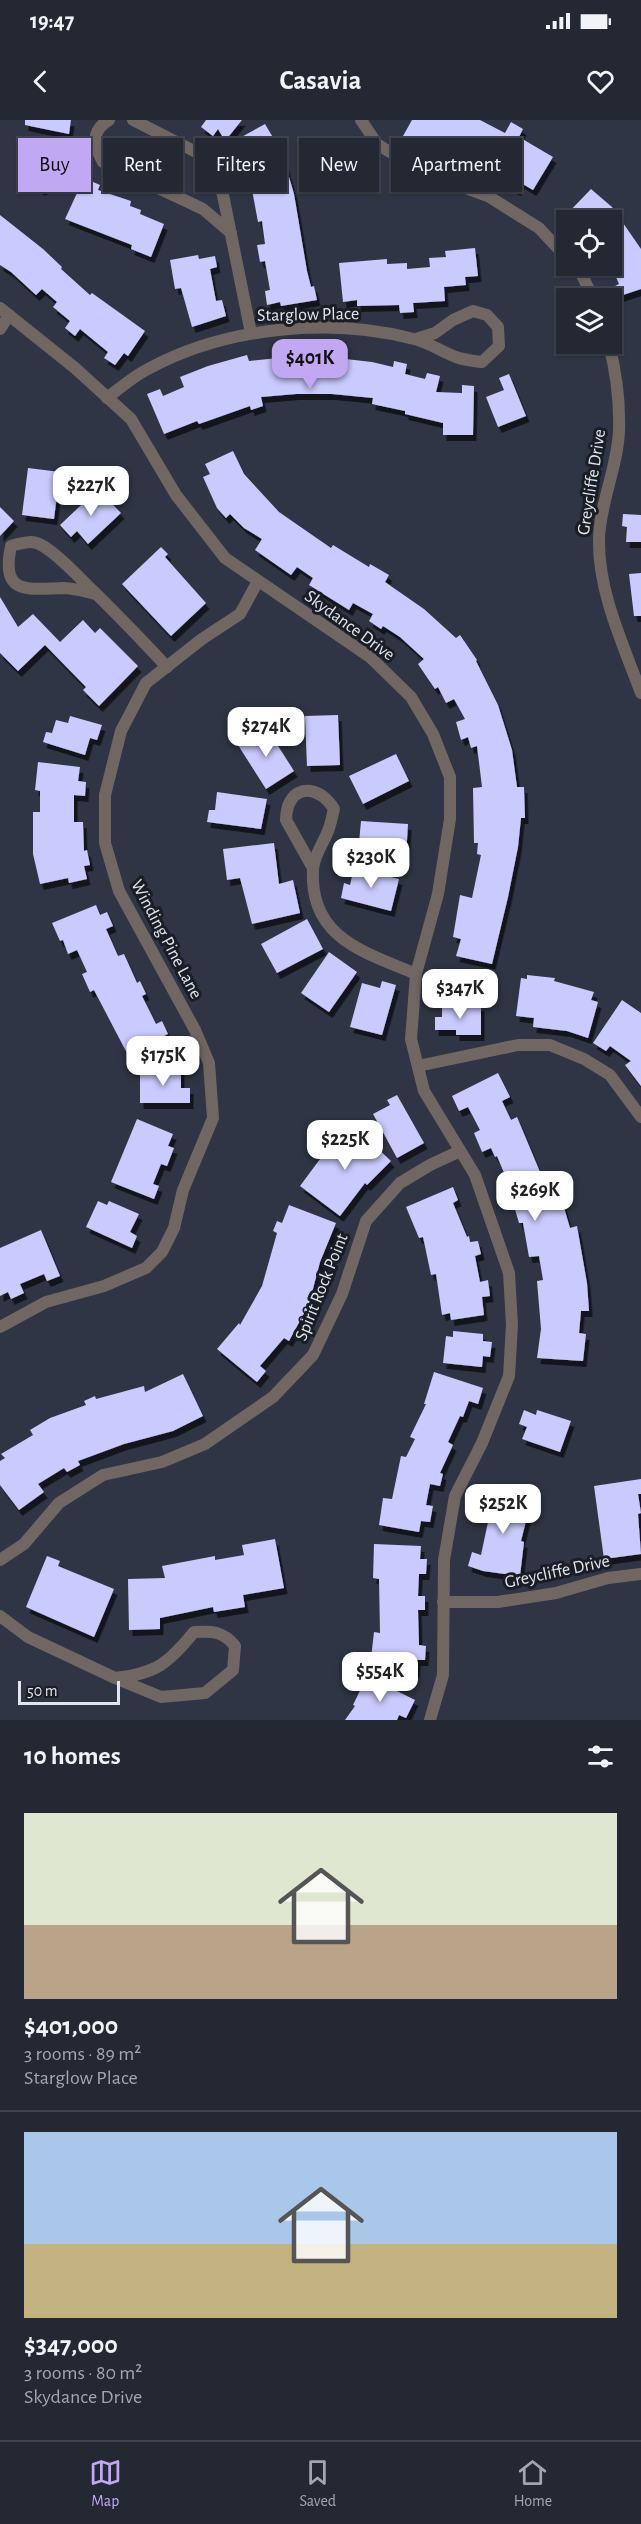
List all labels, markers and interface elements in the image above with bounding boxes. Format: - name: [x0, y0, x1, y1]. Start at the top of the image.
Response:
- text: 19:47: [30, 10, 74, 32]
- icon: back: [24, 65, 57, 98]
- icon: heart: [584, 65, 617, 98]
- text: Casavia: [279, 67, 362, 94]
- chip: Buy: [18, 138, 91, 192]
- chip: Rent: [103, 138, 183, 192]
- chip: Filters: [195, 138, 287, 192]
- chip: New: [299, 138, 379, 192]
- chip: Apartment: [391, 138, 522, 192]
- map controls: [556, 210, 622, 354]
- button: locate: [556, 210, 622, 276]
- button: layers: [556, 288, 622, 354]
- street label: Starglow Place: [257, 305, 359, 325]
- pin: $401K: [268, 339, 352, 390]
- text: $401K: [286, 348, 334, 368]
- street label: Greycliffe Drive: [575, 428, 609, 536]
- pin: $227K: [49, 466, 133, 517]
- text: $227K: [67, 475, 115, 495]
- street label: Skydance Drive: [301, 587, 398, 664]
- pin: $274K: [224, 707, 308, 758]
- text: $274K: [242, 716, 290, 736]
- pin: $230K: [329, 838, 413, 889]
- text: $230K: [346, 847, 396, 867]
- street label: Winding Pine Lane: [127, 877, 205, 1002]
- pin: $347K: [418, 969, 502, 1020]
- text: $347K: [436, 978, 484, 998]
- pin: $175K: [121, 1036, 205, 1087]
- text: $175K: [140, 1045, 186, 1065]
- pin: $225K: [303, 1120, 387, 1171]
- text: $225K: [321, 1129, 369, 1149]
- pin: $269K: [493, 1171, 577, 1222]
- text: $269K: [510, 1180, 560, 1200]
- street label: Spirit Rock Point: [292, 1231, 352, 1344]
- pin: $252K: [461, 1484, 545, 1535]
- text: $252K: [479, 1493, 527, 1513]
- street label: Greycliffe Drive: [503, 1552, 611, 1592]
- pin: $554K: [338, 1652, 422, 1703]
- text: $554K: [356, 1661, 404, 1681]
- scale bar: [18, 1678, 120, 1706]
- text: 50 m: [27, 1683, 58, 1699]
- icon: filters: [584, 1740, 617, 1773]
- text: 10 homes: [24, 1743, 121, 1769]
- icon: home: [267, 1852, 375, 1960]
- text: $401,000: [24, 2013, 118, 2039]
- text: 3 rooms · 89 m²: [24, 2044, 141, 2064]
- text: Starglow Place: [24, 2068, 138, 2088]
- icon: home: [267, 2171, 375, 2279]
- text: $347,000: [24, 2332, 118, 2358]
- text: 3 rooms · 80 m²: [24, 2363, 142, 2383]
- text: Skydance Drive: [24, 2387, 142, 2407]
- tab: Map: [89, 2456, 122, 2511]
- tab: Saved: [299, 2456, 336, 2511]
- tab: Home: [514, 2456, 552, 2511]

